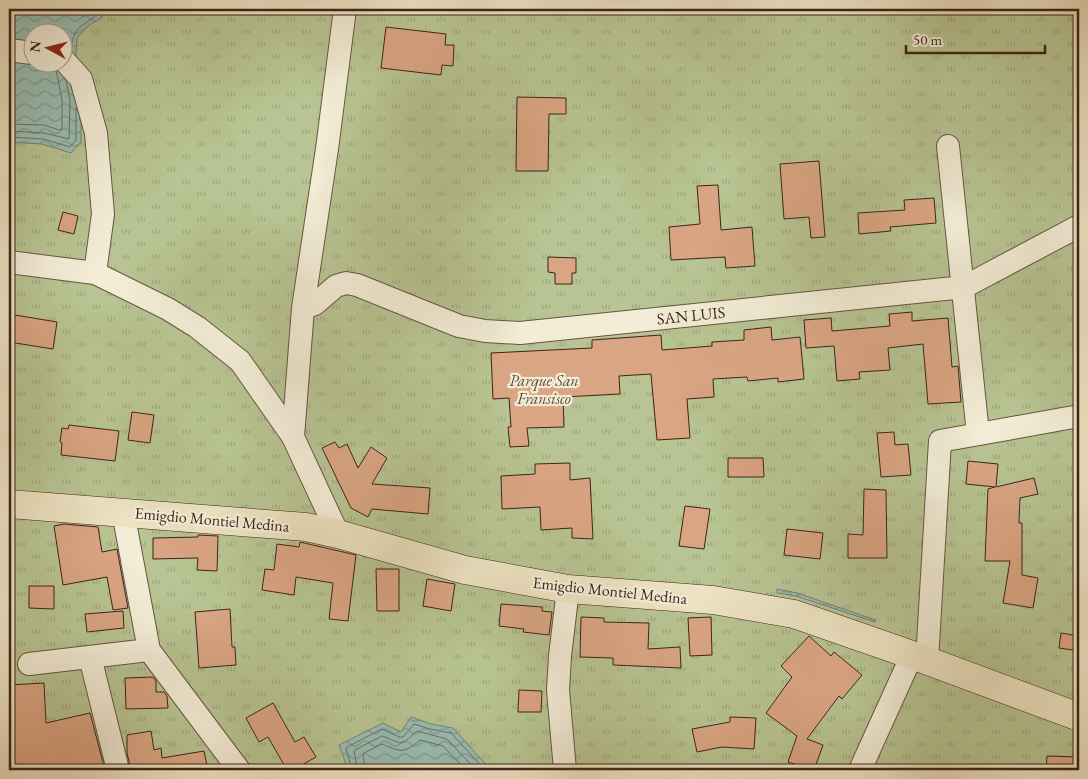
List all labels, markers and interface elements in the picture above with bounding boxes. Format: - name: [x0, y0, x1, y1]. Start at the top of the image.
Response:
- north arrow: [22, 22, 72, 72]
- scale bar: [906, 22, 1044, 54]
- text: 50 m: [913, 30, 942, 49]
- text: N: [25, 39, 45, 53]
- street label: SAN LUIS: [656, 301, 726, 330]
- park label: Parque San Fransisco: [509, 370, 579, 409]
- street label: Emigdio Montiel Medina: [134, 502, 291, 537]
- street label: Emigdio Montiel Medina: [532, 572, 689, 609]

